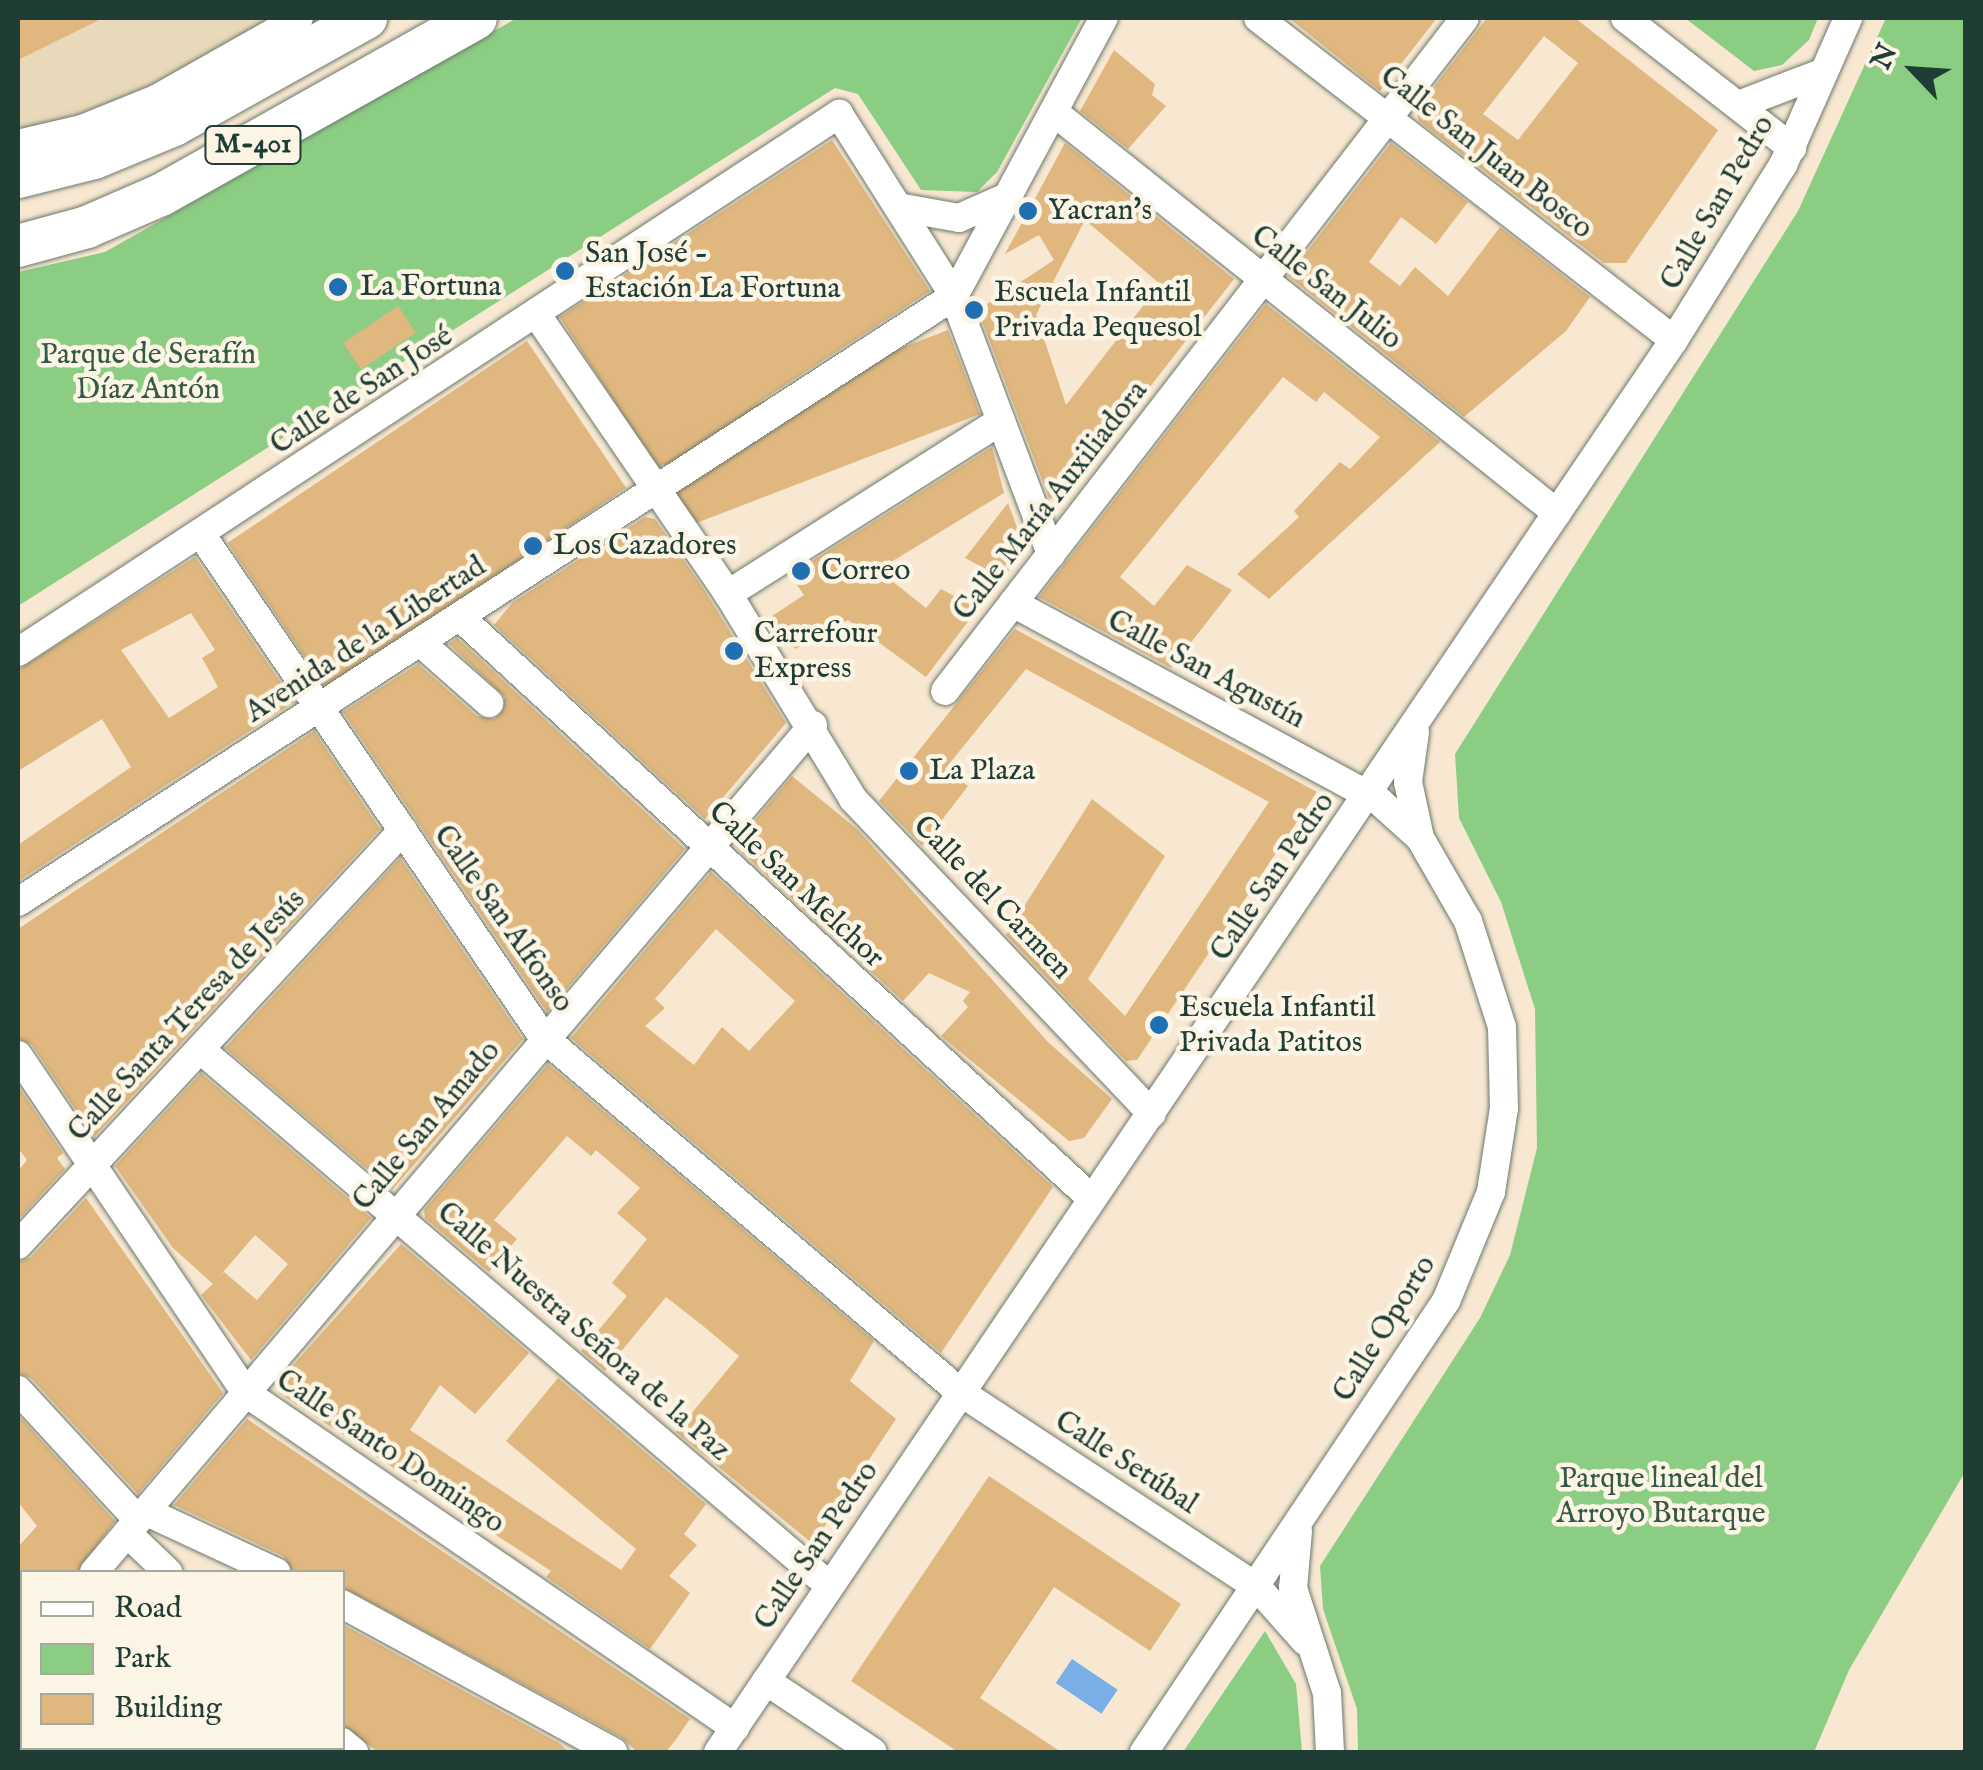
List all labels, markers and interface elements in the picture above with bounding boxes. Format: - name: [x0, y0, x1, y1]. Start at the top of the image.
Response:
- north arrow: [1863, 20, 1963, 120]
- text: N: [1864, 39, 1906, 75]
- street label: Calle San Juan Bosco: [1372, 59, 1600, 247]
- street label: Calle San Pedro: [1653, 109, 1783, 297]
- road number: M-401: [203, 122, 303, 168]
- place label: Yacran's: [1048, 193, 1152, 229]
- marker: Yacran's: [1017, 200, 1039, 222]
- street label: Calle San Julio: [1244, 218, 1408, 358]
- place label: San José - Estación La Fortuna: [585, 236, 840, 306]
- marker: San José - Estación La Fortuna: [554, 260, 576, 282]
- place label: La Fortuna: [360, 269, 502, 305]
- marker: La Fortuna: [325, 274, 351, 300]
- place label: Escuela Infantil Privada Pequesol: [994, 275, 1202, 346]
- marker: Escuela Infantil Privada Pequesol: [963, 299, 985, 321]
- street label: Calle de San José: [264, 319, 460, 463]
- park label: Parque de Serafín Díaz Antón: [40, 337, 256, 408]
- street label: Calle María Auxiliadora: [946, 374, 1156, 628]
- place label: Los Cazadores: [553, 528, 737, 564]
- marker: Los Cazadores: [522, 535, 544, 557]
- street label: Avenida de la Libertad: [239, 549, 493, 731]
- place label: Correo: [821, 553, 911, 589]
- marker: Correo: [790, 560, 812, 582]
- street label: Calle San Agustín: [1101, 603, 1311, 737]
- place label: Carrefour Express: [754, 616, 878, 686]
- marker: Carrefour Express: [723, 640, 745, 662]
- place label: La Plaza: [929, 753, 1035, 789]
- marker: La Plaza: [898, 760, 920, 782]
- street label: Calle San Pedro: [1203, 786, 1343, 968]
- street label: Calle San Melchor: [701, 794, 891, 976]
- street label: Calle del Carmen: [905, 809, 1079, 987]
- street label: Calle San Alfonso: [425, 819, 581, 1019]
- street label: Calle Santa Teresa de Jesús: [61, 883, 313, 1149]
- place label: Escuela Infantil Privada Patitos: [1179, 990, 1375, 1060]
- marker: Escuela Infantil Privada Patitos: [1148, 1014, 1170, 1036]
- street label: Calle San Amado: [346, 1034, 508, 1218]
- street label: Calle Nuestra Señora de la Paz: [429, 1195, 737, 1469]
- street label: Calle Oporto: [1326, 1249, 1444, 1409]
- street label: Calle Santo Domingo: [269, 1362, 511, 1542]
- street label: Calle Setúbal: [1048, 1403, 1204, 1523]
- street label: Calle San Pedro: [747, 1455, 887, 1637]
- park label: Parque lineal del Arroyo Butarque: [1557, 1461, 1765, 1532]
- legend: [20, 1570, 345, 1750]
- text: Road: [114, 1590, 182, 1628]
- text: Park: [114, 1640, 171, 1678]
- text: Building: [114, 1690, 222, 1728]

